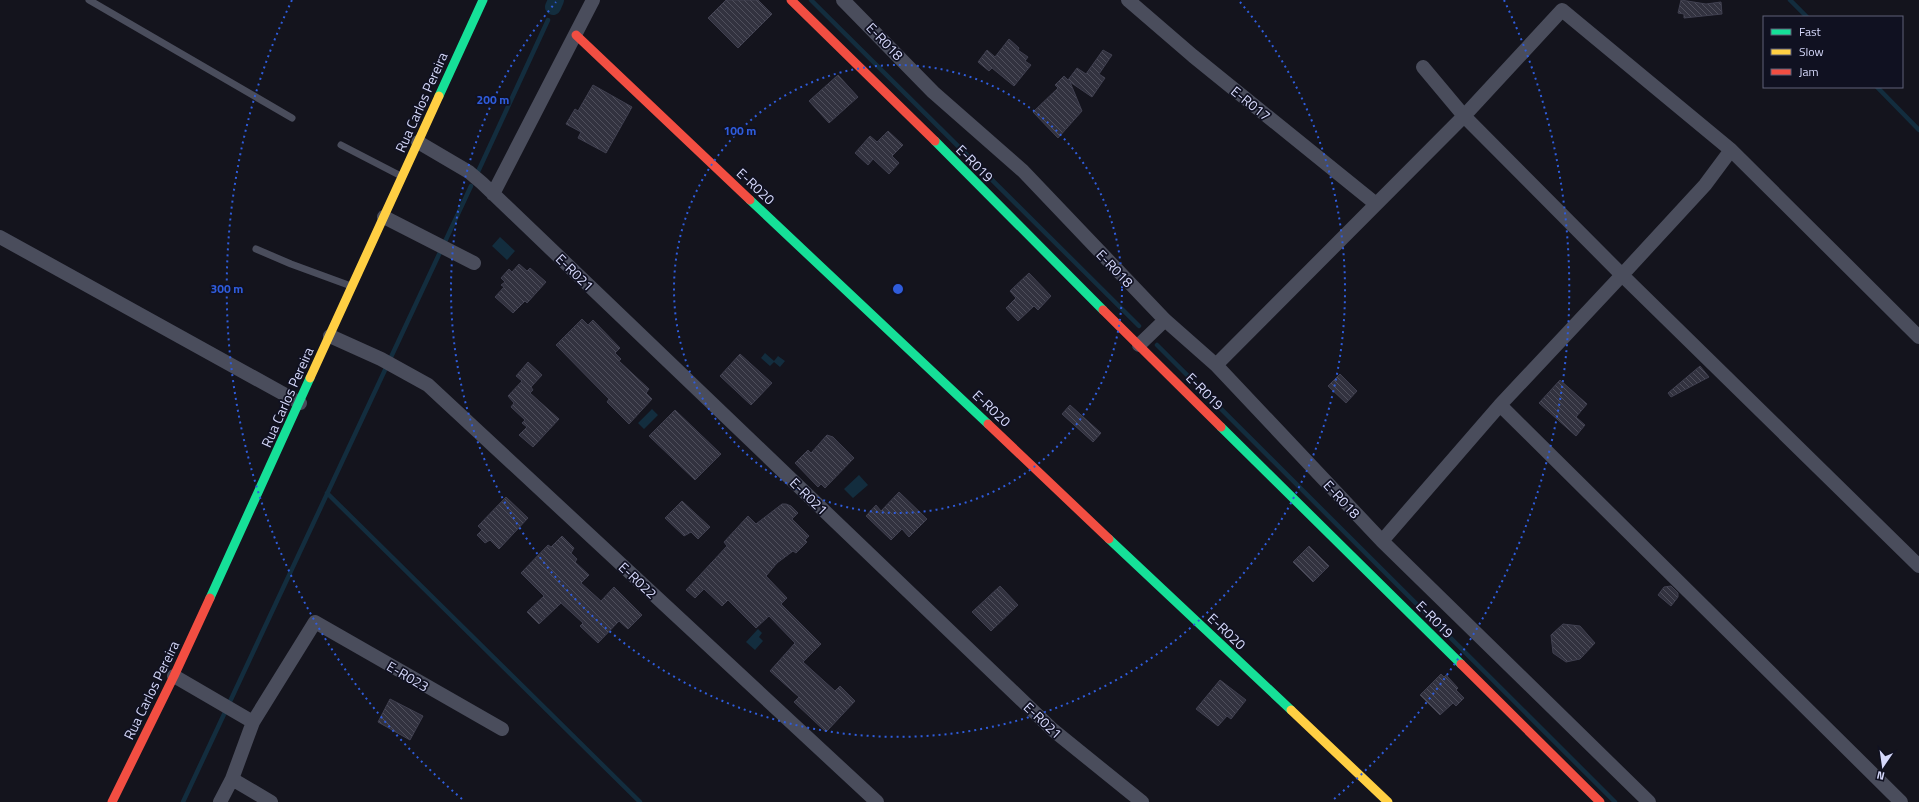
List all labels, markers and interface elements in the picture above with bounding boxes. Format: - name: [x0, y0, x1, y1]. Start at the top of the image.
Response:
- legend: [1763, 16, 1903, 88]
- street label: E-R018: [862, 17, 909, 65]
- text: Fast: [1799, 22, 1822, 41]
- text: Slow: [1799, 42, 1824, 61]
- street label: Rua Carlos Pereira: [389, 48, 453, 156]
- text: Jam: [1799, 62, 1819, 81]
- street label: E-R017: [1227, 80, 1275, 126]
- text: 200 m: [477, 90, 509, 109]
- text: 100 m: [724, 121, 756, 140]
- street label: E-R019: [951, 139, 999, 187]
- street label: E-R020: [732, 163, 780, 209]
- street label: E-R018: [1092, 244, 1139, 292]
- street label: E-R021: [551, 249, 599, 295]
- text: 300 m: [211, 279, 243, 298]
- centre of rings: [891, 282, 905, 296]
- street label: Rua Carlos Pereira: [255, 343, 319, 451]
- street label: E-R019: [1181, 367, 1229, 415]
- street label: E-R020: [968, 385, 1016, 431]
- street label: E-R021: [785, 473, 833, 519]
- street label: E-R018: [1319, 475, 1365, 523]
- street label: E-R022: [614, 557, 662, 603]
- street label: E-R019: [1411, 595, 1459, 643]
- street label: E-R020: [1203, 608, 1251, 654]
- street label: Rua Carlos Pereira: [118, 637, 184, 743]
- street label: E-R023: [383, 655, 433, 697]
- street label: E-R021: [1019, 697, 1067, 743]
- north arrow: [1863, 746, 1903, 786]
- text: N: [1875, 767, 1886, 784]

